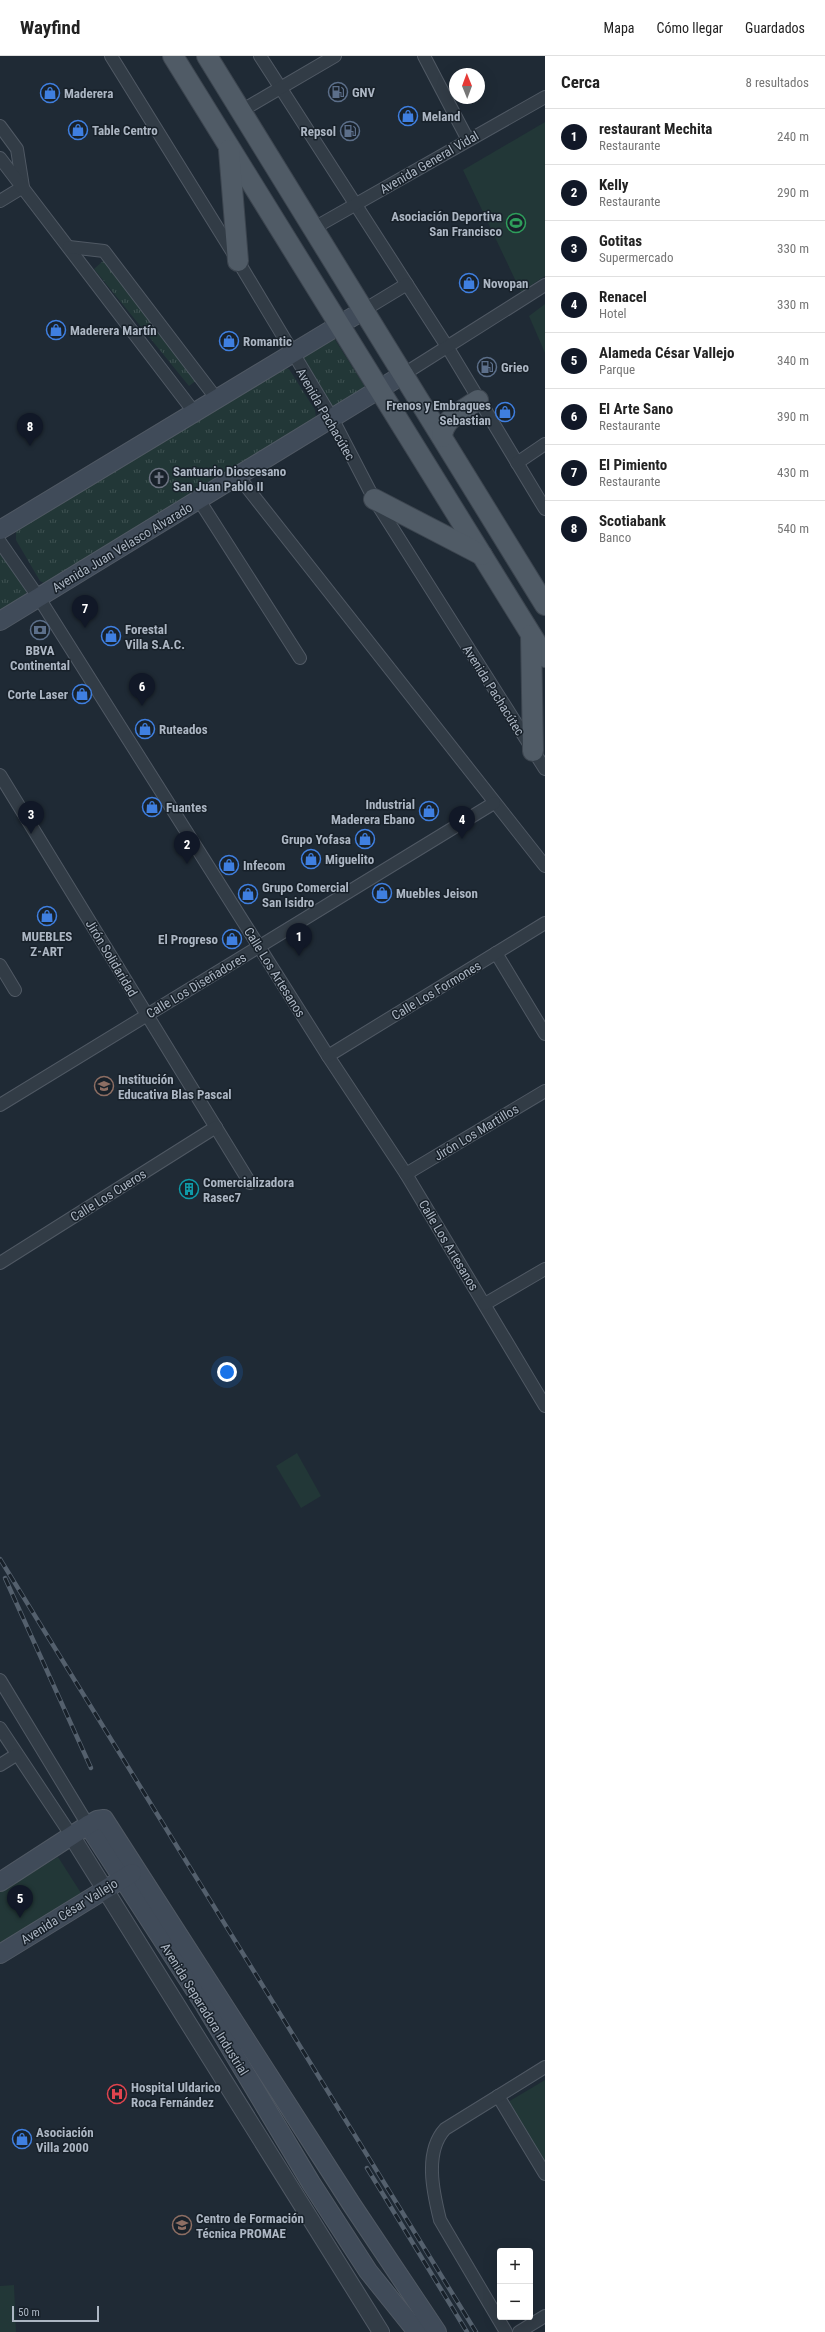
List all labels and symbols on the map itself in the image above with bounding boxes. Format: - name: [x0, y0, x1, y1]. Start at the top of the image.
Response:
- north arrow: [449, 68, 485, 104]
- fuel station icon: GNV: [327, 81, 349, 103]
- shop icon: Maderera: [39, 82, 61, 104]
- place label: GNV: [352, 85, 376, 100]
- place label: Maderera: [64, 86, 113, 101]
- shop icon: Meland: [397, 105, 419, 127]
- place label: Meland: [422, 109, 460, 124]
- shop icon: Table Centro: [67, 119, 89, 141]
- fuel station icon: Repsol: [339, 120, 361, 142]
- place label: Table Centro: [92, 123, 158, 138]
- place label: Repsol: [301, 124, 336, 139]
- street label: Avenida General Vidal: [377, 128, 481, 197]
- place label: Asociación Deportiva San Francisco: [391, 209, 503, 239]
- sports icon: Asociación Deportiva San Francisco: [505, 212, 527, 234]
- shop icon: Novopan: [458, 272, 480, 294]
- place label: Novopan: [483, 276, 529, 291]
- shop icon: Maderera Martín: [45, 319, 67, 341]
- place label: Maderera Martín: [70, 323, 157, 338]
- shop icon: Romantic: [218, 330, 240, 352]
- place label: Romantic: [243, 334, 292, 349]
- fuel station icon: Grieo: [476, 356, 498, 378]
- place label: Grieo: [501, 360, 529, 375]
- street label: Avenida Pachacútec: [293, 366, 358, 463]
- place label: Frenos y Embragues Sebastian: [386, 398, 491, 428]
- shop icon: Frenos y Embragues Sebastian: [494, 401, 516, 423]
- pin: 8: [17, 413, 43, 446]
- place label: Santuario Dioscesano San Juan Pablo II: [173, 464, 287, 494]
- church icon: Santuario Dioscesano San Juan Pablo II: [148, 467, 170, 489]
- street label: Avenida Juan Velasco Alvarado: [50, 500, 195, 595]
- pin: 7: [72, 595, 98, 628]
- bank icon: BBVA Continental: [29, 619, 51, 641]
- place label: Forestal Villa S.A.C.: [125, 622, 185, 652]
- shop icon: Forestal Villa S.A.C.: [100, 625, 122, 647]
- street label: Avenida Pachacútec: [460, 642, 527, 738]
- place label: BBVA Continental: [10, 643, 70, 673]
- pin: 6: [129, 673, 155, 706]
- shop icon: Corte Laser: [71, 683, 93, 705]
- place label: Corte Laser: [8, 687, 69, 702]
- shop icon: Ruteados: [134, 718, 156, 740]
- place label: Ruteados: [159, 722, 208, 737]
- shop icon: Fuantes: [141, 796, 163, 818]
- place label: Industrial Maderera Ebano: [331, 797, 416, 827]
- place label: Fuantes: [166, 800, 207, 815]
- shop icon: Industrial Maderera Ebano: [418, 800, 440, 822]
- pin: 3: [18, 801, 44, 834]
- pin: 4: [449, 806, 475, 839]
- shop icon: Grupo Yofasa: [354, 828, 376, 850]
- pin: 2: [174, 831, 200, 864]
- place label: Grupo Yofasa: [281, 832, 351, 847]
- shop icon: Miguelito: [300, 848, 322, 870]
- place label: Miguelito: [325, 852, 375, 867]
- shop icon: Infecom: [218, 854, 240, 876]
- place label: Infecom: [243, 858, 285, 873]
- place label: Grupo Comercial San Isidro: [262, 880, 349, 910]
- shop icon: Muebles Jeison: [371, 882, 393, 904]
- shop icon: Grupo Comercial San Isidro: [237, 883, 259, 905]
- place label: Muebles Jeison: [396, 886, 478, 901]
- shop icon: MUEBLES Z-ART: [36, 905, 58, 927]
- street label: Jirón Solidaridad: [83, 917, 140, 999]
- pin: 1: [286, 923, 312, 956]
- street label: Calle Los Artesanos: [241, 925, 308, 1020]
- shop icon: El Progreso: [221, 928, 243, 950]
- place label: MUEBLES Z-ART: [22, 929, 72, 959]
- place label: El Progreso: [158, 932, 219, 947]
- street label: Calle Los Diseñadores: [144, 950, 249, 1021]
- street label: Calle Los Formones: [389, 958, 484, 1023]
- place label: Institución Educativa Blas Pascal: [118, 1072, 232, 1102]
- school or university icon: Institución Educativa Blas Pascal: [93, 1075, 115, 1097]
- street label: Jirón Los Martillos: [431, 1101, 521, 1164]
- street label: Calle Los Cueros: [68, 1166, 149, 1225]
- place label: Comercializadora Rasec7: [203, 1175, 294, 1205]
- building icon: Comercializadora Rasec7: [178, 1178, 200, 1200]
- street label: Calle Los Artesanos: [416, 1197, 482, 1293]
- your location: [217, 1362, 237, 1382]
- street label: Avenida César Vallejo: [18, 1876, 120, 1947]
- pin: 5: [7, 1885, 33, 1918]
- street label: Avenida Separadora Industrial: [158, 1940, 252, 2078]
- place label: Hospital Uldarico Roca Fernández: [131, 2080, 221, 2110]
- hospital icon: Hospital Uldarico Roca Fernández: [106, 2083, 128, 2105]
- place label: Asociación Villa 2000: [36, 2125, 94, 2155]
- shop icon: Asociación Villa 2000: [11, 2128, 33, 2150]
- place label: Centro de Formación Técnica PROMAE: [196, 2211, 304, 2241]
- school or university icon: Centro de Formación Técnica PROMAE: [171, 2214, 193, 2236]
- scale bar: [12, 2304, 99, 2323]

